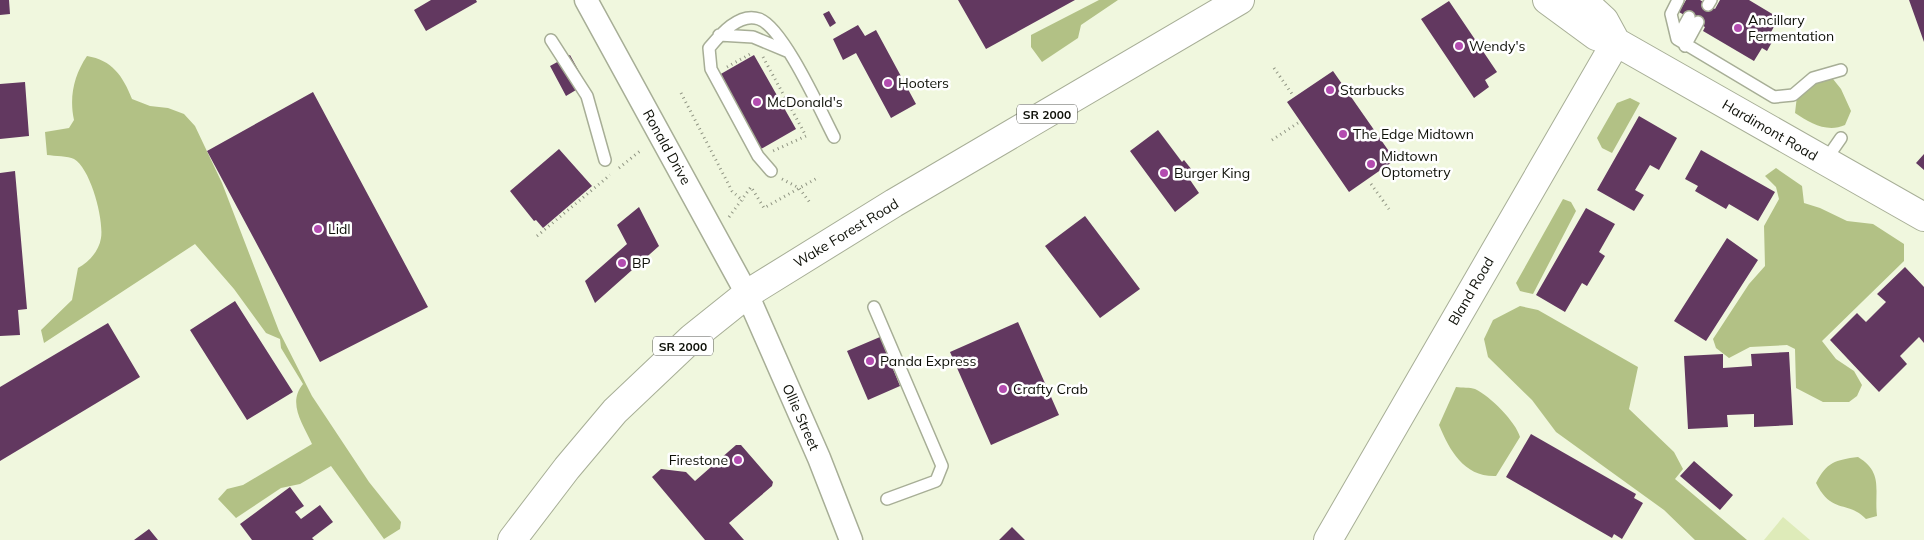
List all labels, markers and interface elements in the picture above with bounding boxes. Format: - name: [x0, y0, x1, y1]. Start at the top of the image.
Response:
- place label: Ancillary Fermentation: [1748, 11, 1834, 45]
- marker: Ancillary Fermentation: [1732, 22, 1744, 34]
- place label: Wendy's: [1469, 37, 1525, 55]
- marker: Wendy's: [1453, 40, 1465, 52]
- place label: Hooters: [898, 74, 949, 92]
- marker: Hooters: [882, 77, 894, 89]
- place label: Starbucks: [1340, 81, 1405, 99]
- marker: Starbucks: [1324, 84, 1336, 96]
- place label: McDonald's: [767, 93, 843, 111]
- street label: Hardimont Road: [1719, 95, 1821, 165]
- marker: McDonald's: [751, 96, 763, 108]
- road number: SR 2000: [1017, 105, 1077, 124]
- street label: Ronald Drive: [639, 106, 695, 188]
- place label: The Edge Midtown: [1353, 125, 1474, 143]
- marker: The Edge Midtown: [1337, 128, 1349, 140]
- place label: Midtown Optometry: [1381, 147, 1451, 181]
- marker: Midtown Optometry: [1365, 158, 1377, 170]
- place label: Burger King: [1174, 164, 1250, 182]
- marker: Burger King: [1158, 167, 1170, 179]
- street label: Wake Forest Road: [790, 195, 902, 271]
- place label: Lidl: [328, 220, 351, 238]
- marker: Lidl: [312, 223, 324, 235]
- place label: BP: [632, 254, 651, 272]
- street label: Bland Road: [1444, 254, 1498, 328]
- marker: BP: [616, 257, 628, 269]
- road number: SR 2000: [653, 336, 713, 356]
- place label: Panda Express: [880, 352, 977, 370]
- marker: Panda Express: [864, 355, 876, 367]
- place label: Crafty Crab: [1013, 380, 1088, 398]
- street label: Ollie Street: [778, 381, 824, 453]
- marker: Crafty Crab: [997, 383, 1009, 395]
- place label: Firestone: [669, 451, 728, 469]
- marker: Firestone: [732, 454, 744, 466]

